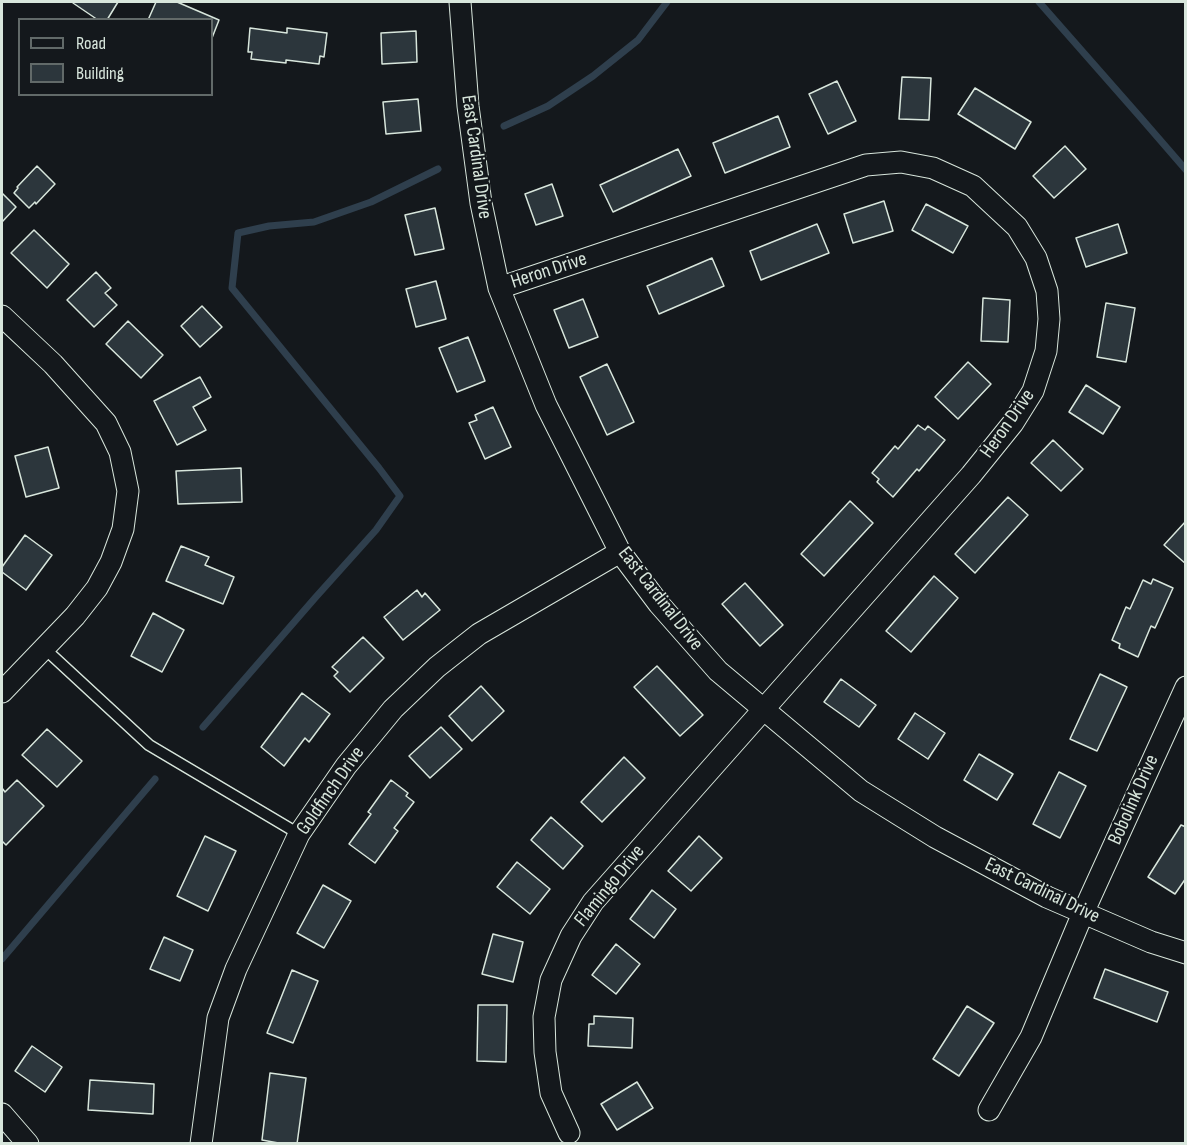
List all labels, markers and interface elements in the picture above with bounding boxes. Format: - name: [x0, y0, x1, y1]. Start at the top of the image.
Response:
- legend: [18, 18, 213, 96]
- text: Road: [76, 33, 106, 54]
- text: Building: [76, 63, 124, 84]
- street label: East Cardinal Drive: [455, 94, 497, 220]
- street label: Heron Drive: [508, 247, 590, 295]
- street label: Heron Drive: [976, 385, 1040, 463]
- street label: East Cardinal Drive: [612, 542, 708, 656]
- street label: Goldfinch Drive: [292, 742, 370, 840]
- street label: Bobolink Drive: [1104, 751, 1164, 849]
- street label: Flamingo Drive: [570, 840, 650, 932]
- street label: East Cardinal Drive: [981, 853, 1103, 929]

